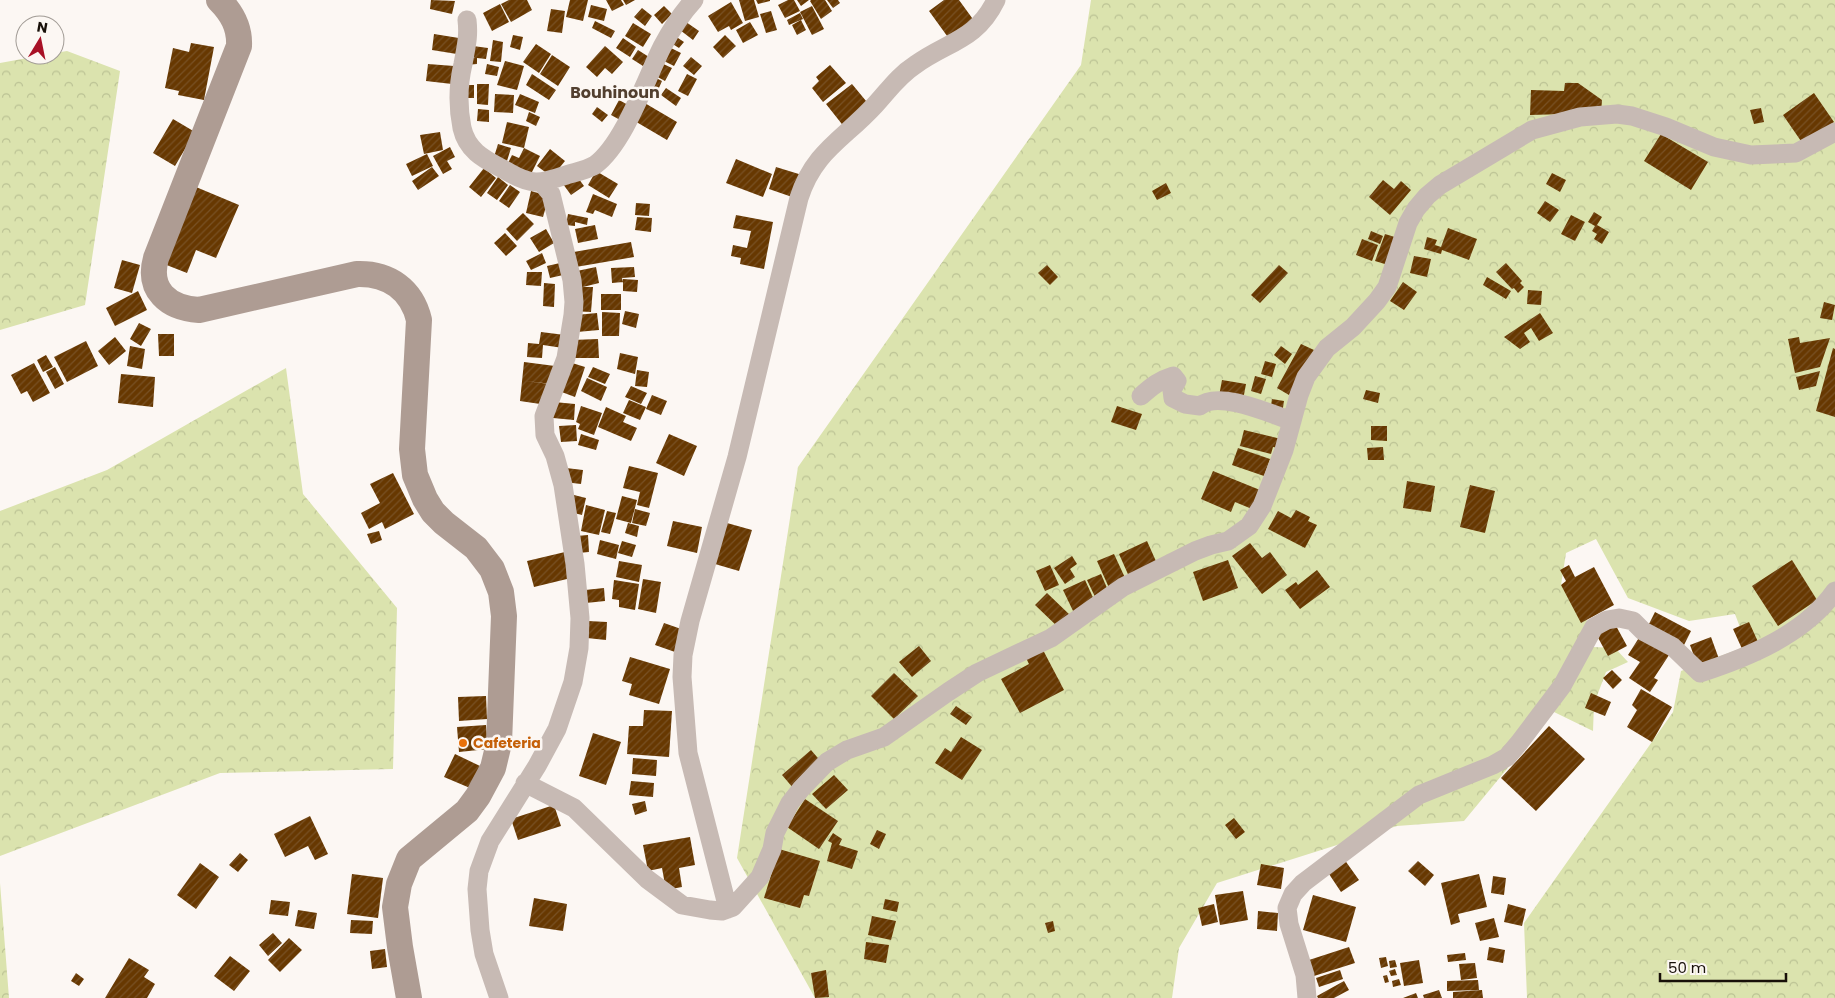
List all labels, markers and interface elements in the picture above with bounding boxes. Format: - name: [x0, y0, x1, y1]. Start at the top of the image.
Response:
- north arrow: [15, 15, 65, 65]
- text: N: [35, 16, 49, 38]
- district label: Bouhinoun: [570, 81, 660, 104]
- place label: Cafeteria: [473, 733, 541, 753]
- marker: Cafeteria: [457, 737, 469, 749]
- scale bar: [1660, 950, 1786, 982]
- text: 50 m: [1668, 957, 1706, 978]

